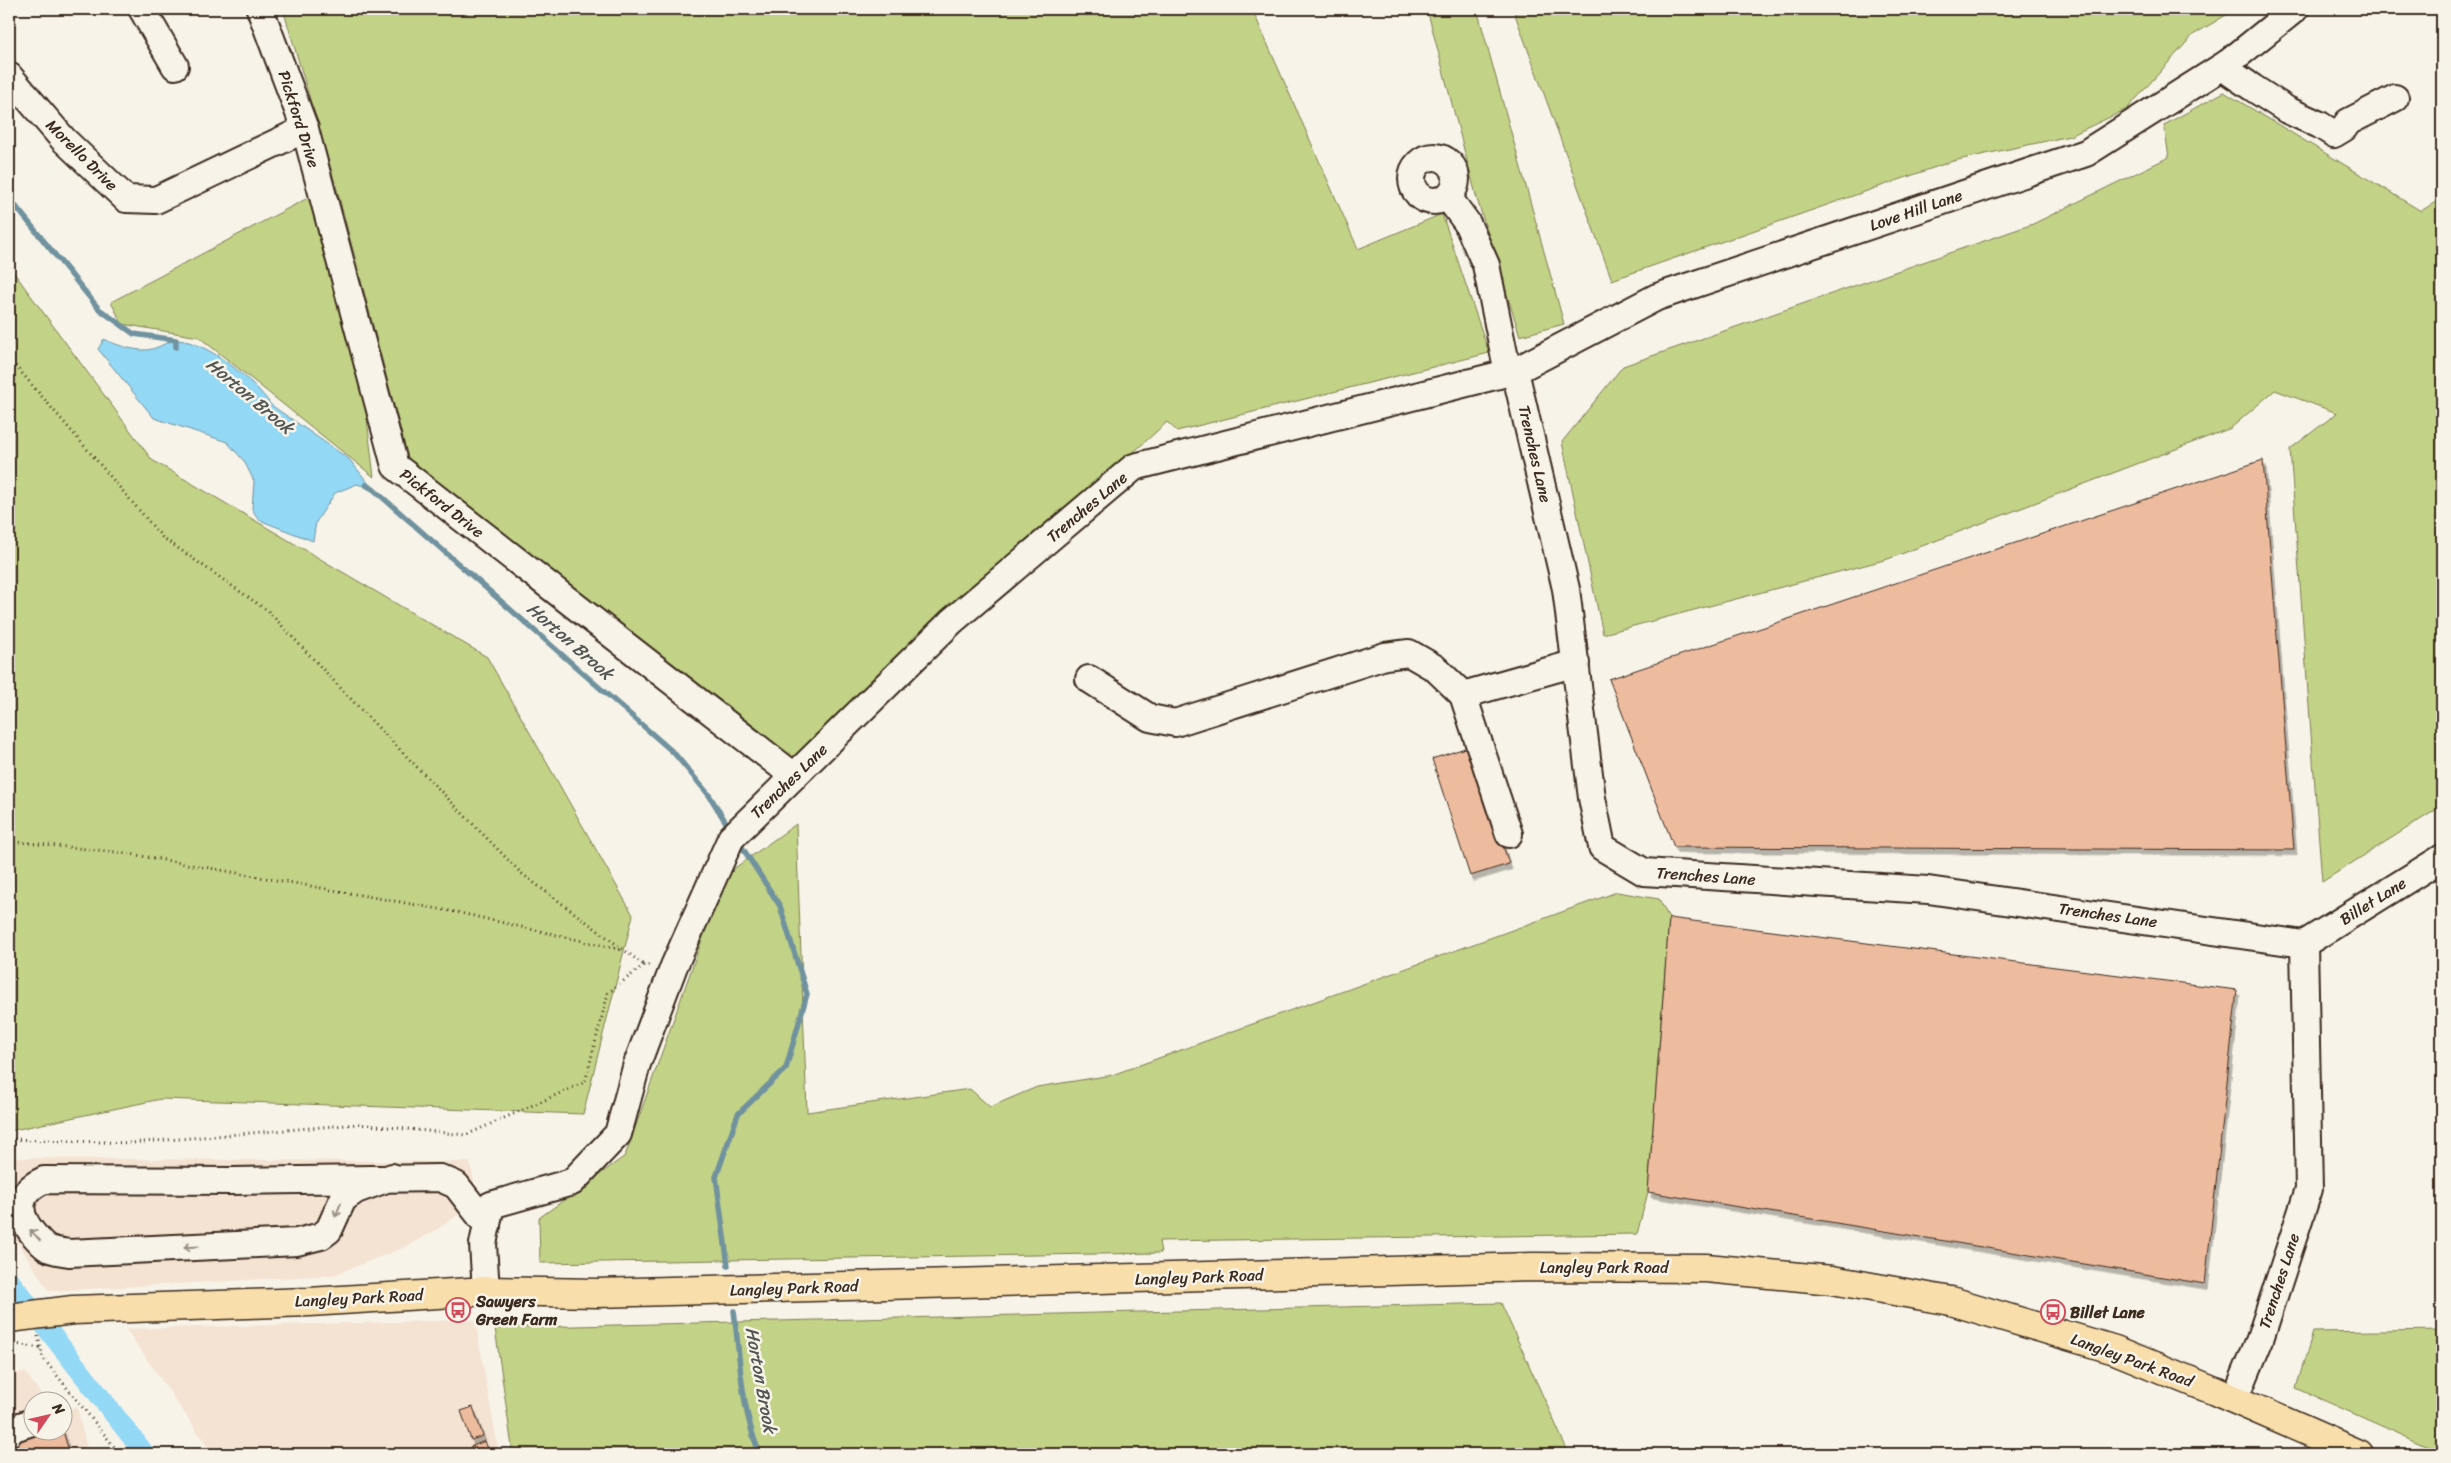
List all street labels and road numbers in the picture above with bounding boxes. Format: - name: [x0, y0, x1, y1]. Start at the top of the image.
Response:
- street label: Pickford Drive: [270, 66, 328, 172]
- street label: Morello Drive: [39, 112, 125, 198]
- street label: Love Hill Lane: [1866, 181, 1966, 239]
- street label: Trenches Lane: [1510, 402, 1560, 506]
- street label: Pickford Drive: [393, 460, 491, 546]
- street label: Trenches Lane: [1040, 464, 1134, 550]
- street label: Trenches Lane: [743, 736, 835, 826]
- street label: Trenches Lane: [1655, 858, 1757, 894]
- street label: Billet Lane: [2334, 869, 2412, 933]
- street label: Trenches Lane: [2057, 894, 2159, 936]
- street label: Trenches Lane: [2250, 1229, 2308, 1333]
- street label: Langley Park Road: [1540, 1253, 1670, 1282]
- street label: Langley Park Road: [1134, 1260, 1265, 1294]
- street label: Langley Park Road: [729, 1271, 860, 1305]
- street label: Langley Park Road: [294, 1280, 426, 1316]
- street label: Langley Park Road: [2067, 1324, 2199, 1396]

